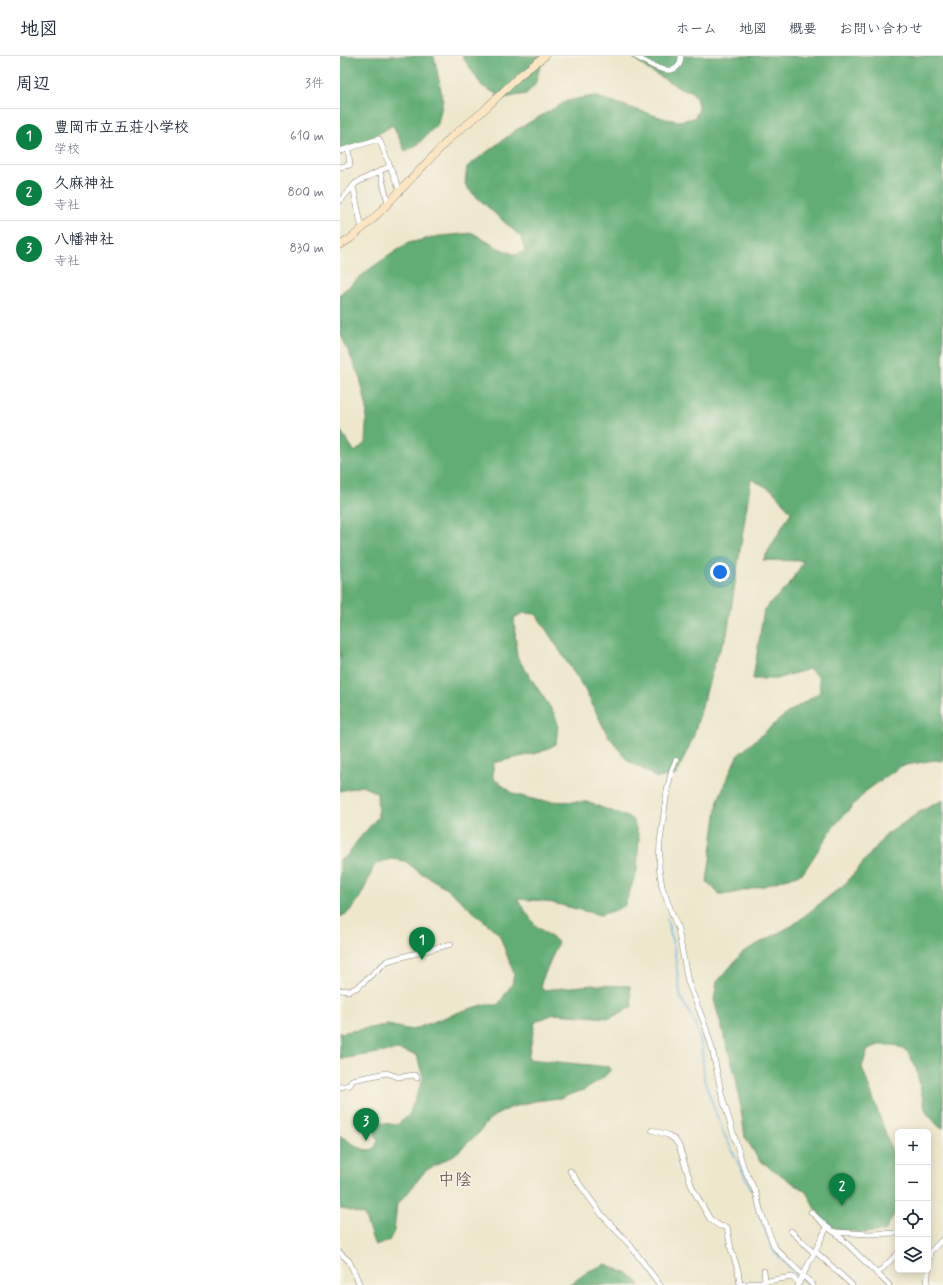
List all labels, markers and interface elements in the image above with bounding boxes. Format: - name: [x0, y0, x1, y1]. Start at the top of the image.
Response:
- text: 地図: [20, 17, 58, 42]
- text: ホーム: [676, 20, 717, 38]
- text: 地図: [739, 20, 767, 38]
- text: 概要: [789, 20, 817, 38]
- text: お問い合わせ: [839, 20, 923, 38]
- text: 周辺: [16, 73, 50, 95]
- text: 3件: [305, 75, 324, 92]
- text: 豊岡市立五荘小学校: [54, 118, 189, 138]
- text: 1: [26, 128, 32, 145]
- text: 610 m: [290, 128, 324, 145]
- text: 学校: [54, 141, 80, 158]
- text: 久麻神社: [54, 174, 114, 194]
- text: 2: [26, 184, 32, 201]
- text: 800 m: [288, 184, 324, 201]
- text: 寺社: [54, 197, 80, 214]
- text: 八幡神社: [54, 230, 114, 250]
- text: 3: [26, 240, 32, 257]
- text: 830 m: [289, 240, 324, 257]
- text: 寺社: [54, 253, 80, 270]
- your location: [710, 562, 730, 582]
- pin: 1: [409, 927, 435, 960]
- pin: 3: [353, 1108, 379, 1141]
- map controls: [895, 1129, 931, 1273]
- button: +: [895, 1129, 931, 1165]
- button: −: [895, 1165, 931, 1201]
- district label: 中陰: [438, 1169, 472, 1191]
- pin: 2: [829, 1173, 855, 1206]
- button: locate: [895, 1201, 931, 1237]
- button: layers: [895, 1237, 931, 1273]

